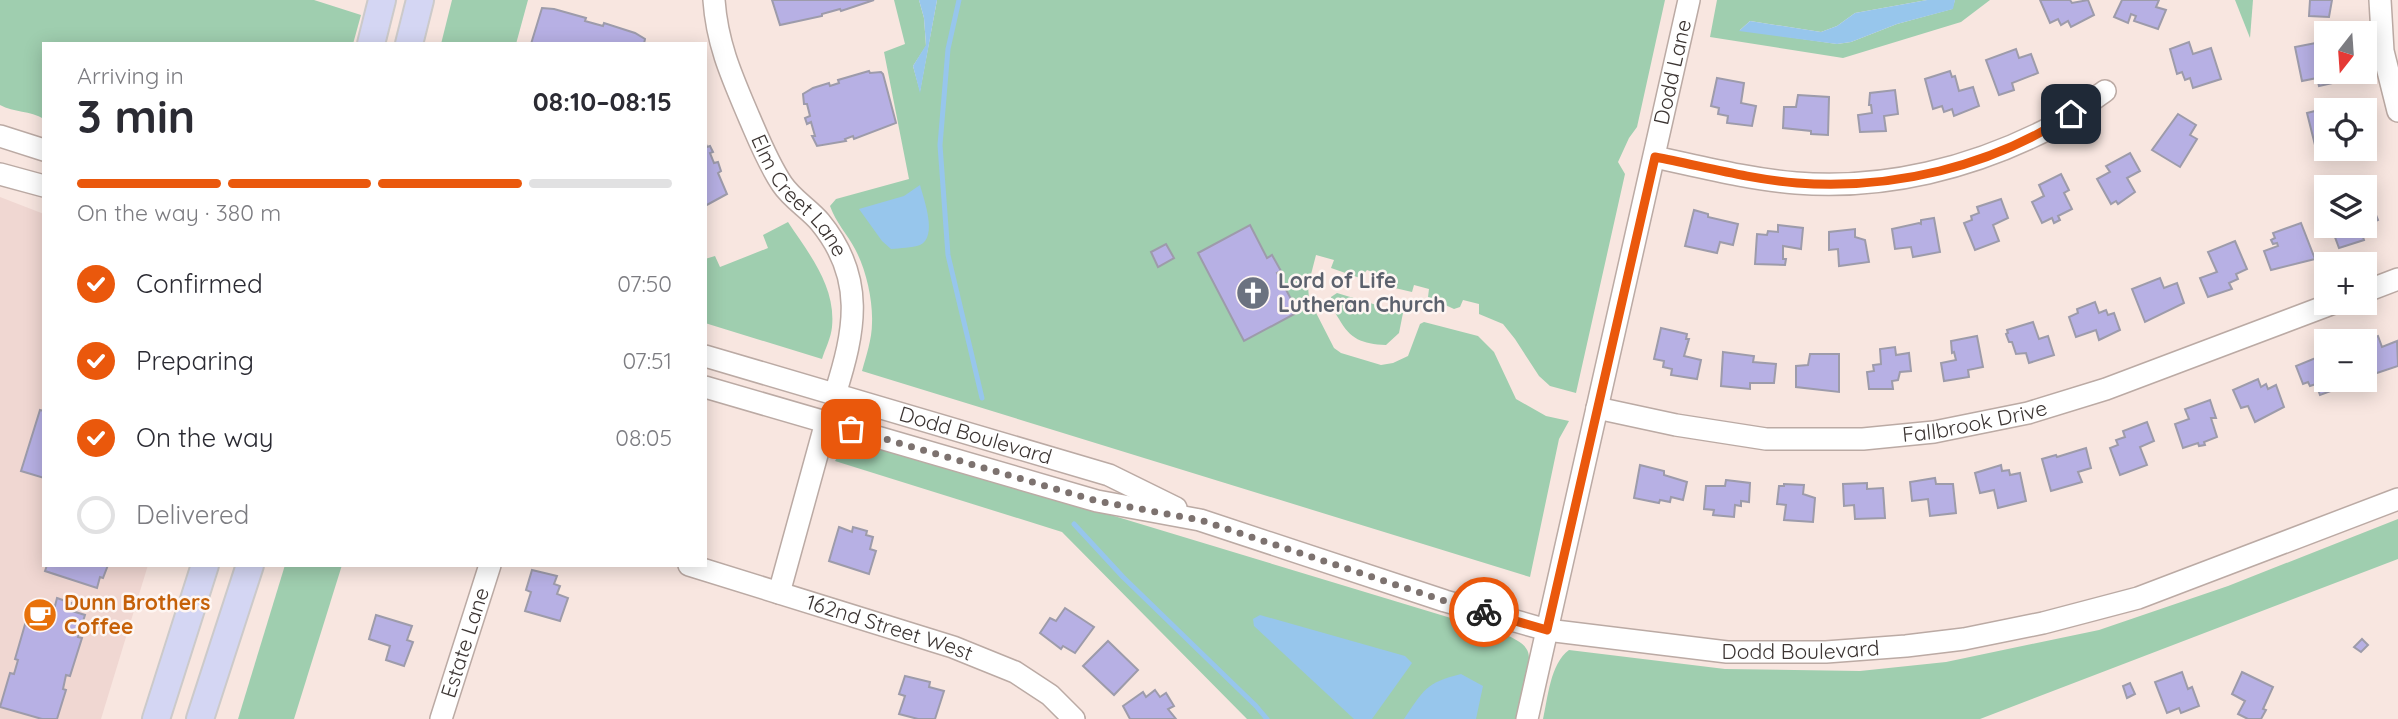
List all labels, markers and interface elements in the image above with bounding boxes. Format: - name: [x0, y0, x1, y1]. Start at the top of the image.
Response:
- street label: Dodd Lane: [1647, 17, 1696, 127]
- north arrow: [2314, 21, 2376, 84]
- map controls: [2314, 21, 2377, 392]
- text: Arriving in: [77, 61, 184, 90]
- pin: [2041, 84, 2101, 144]
- text: 08:10–08:15: [533, 85, 672, 118]
- text: 3 min: [77, 87, 195, 145]
- icon: home: [2052, 95, 2090, 133]
- button: locate: [2314, 98, 2377, 161]
- street label: Elm Creet Lane: [746, 130, 854, 261]
- button: layers: [2314, 175, 2377, 238]
- text: On the way · 380 m: [77, 198, 281, 227]
- button: +: [2314, 252, 2377, 315]
- icon: check: [77, 265, 115, 303]
- text: Confirmed: [136, 267, 263, 300]
- place label: Lord of Life Lutheran Church: [1278, 267, 1446, 317]
- text: 07:50: [617, 269, 672, 298]
- church icon: Lord of Life Lutheran Church: [1234, 274, 1272, 312]
- button: −: [2314, 329, 2377, 392]
- icon: check: [77, 342, 115, 380]
- text: Preparing: [136, 344, 254, 377]
- text: 07:51: [622, 346, 672, 375]
- street label: Fallbrook Drive: [1901, 394, 2050, 447]
- pin: [821, 399, 881, 459]
- street label: Dodd Boulevard: [896, 400, 1055, 470]
- icon: bag: [832, 410, 870, 448]
- icon: check: [77, 419, 115, 457]
- text: On the way: [136, 421, 274, 454]
- text: 08:05: [615, 423, 672, 452]
- text: Delivered: [136, 498, 249, 531]
- courier: [1449, 577, 1519, 647]
- street label: Estate Lane: [435, 584, 494, 701]
- street label: 162nd Street West: [803, 588, 977, 666]
- place label: Dunn Brothers Coffee: [64, 589, 210, 639]
- icon: bike: [1465, 593, 1503, 631]
- cafe icon: Dunn Brothers Coffee: [21, 596, 59, 634]
- street label: Dodd Boulevard: [1722, 634, 1880, 664]

